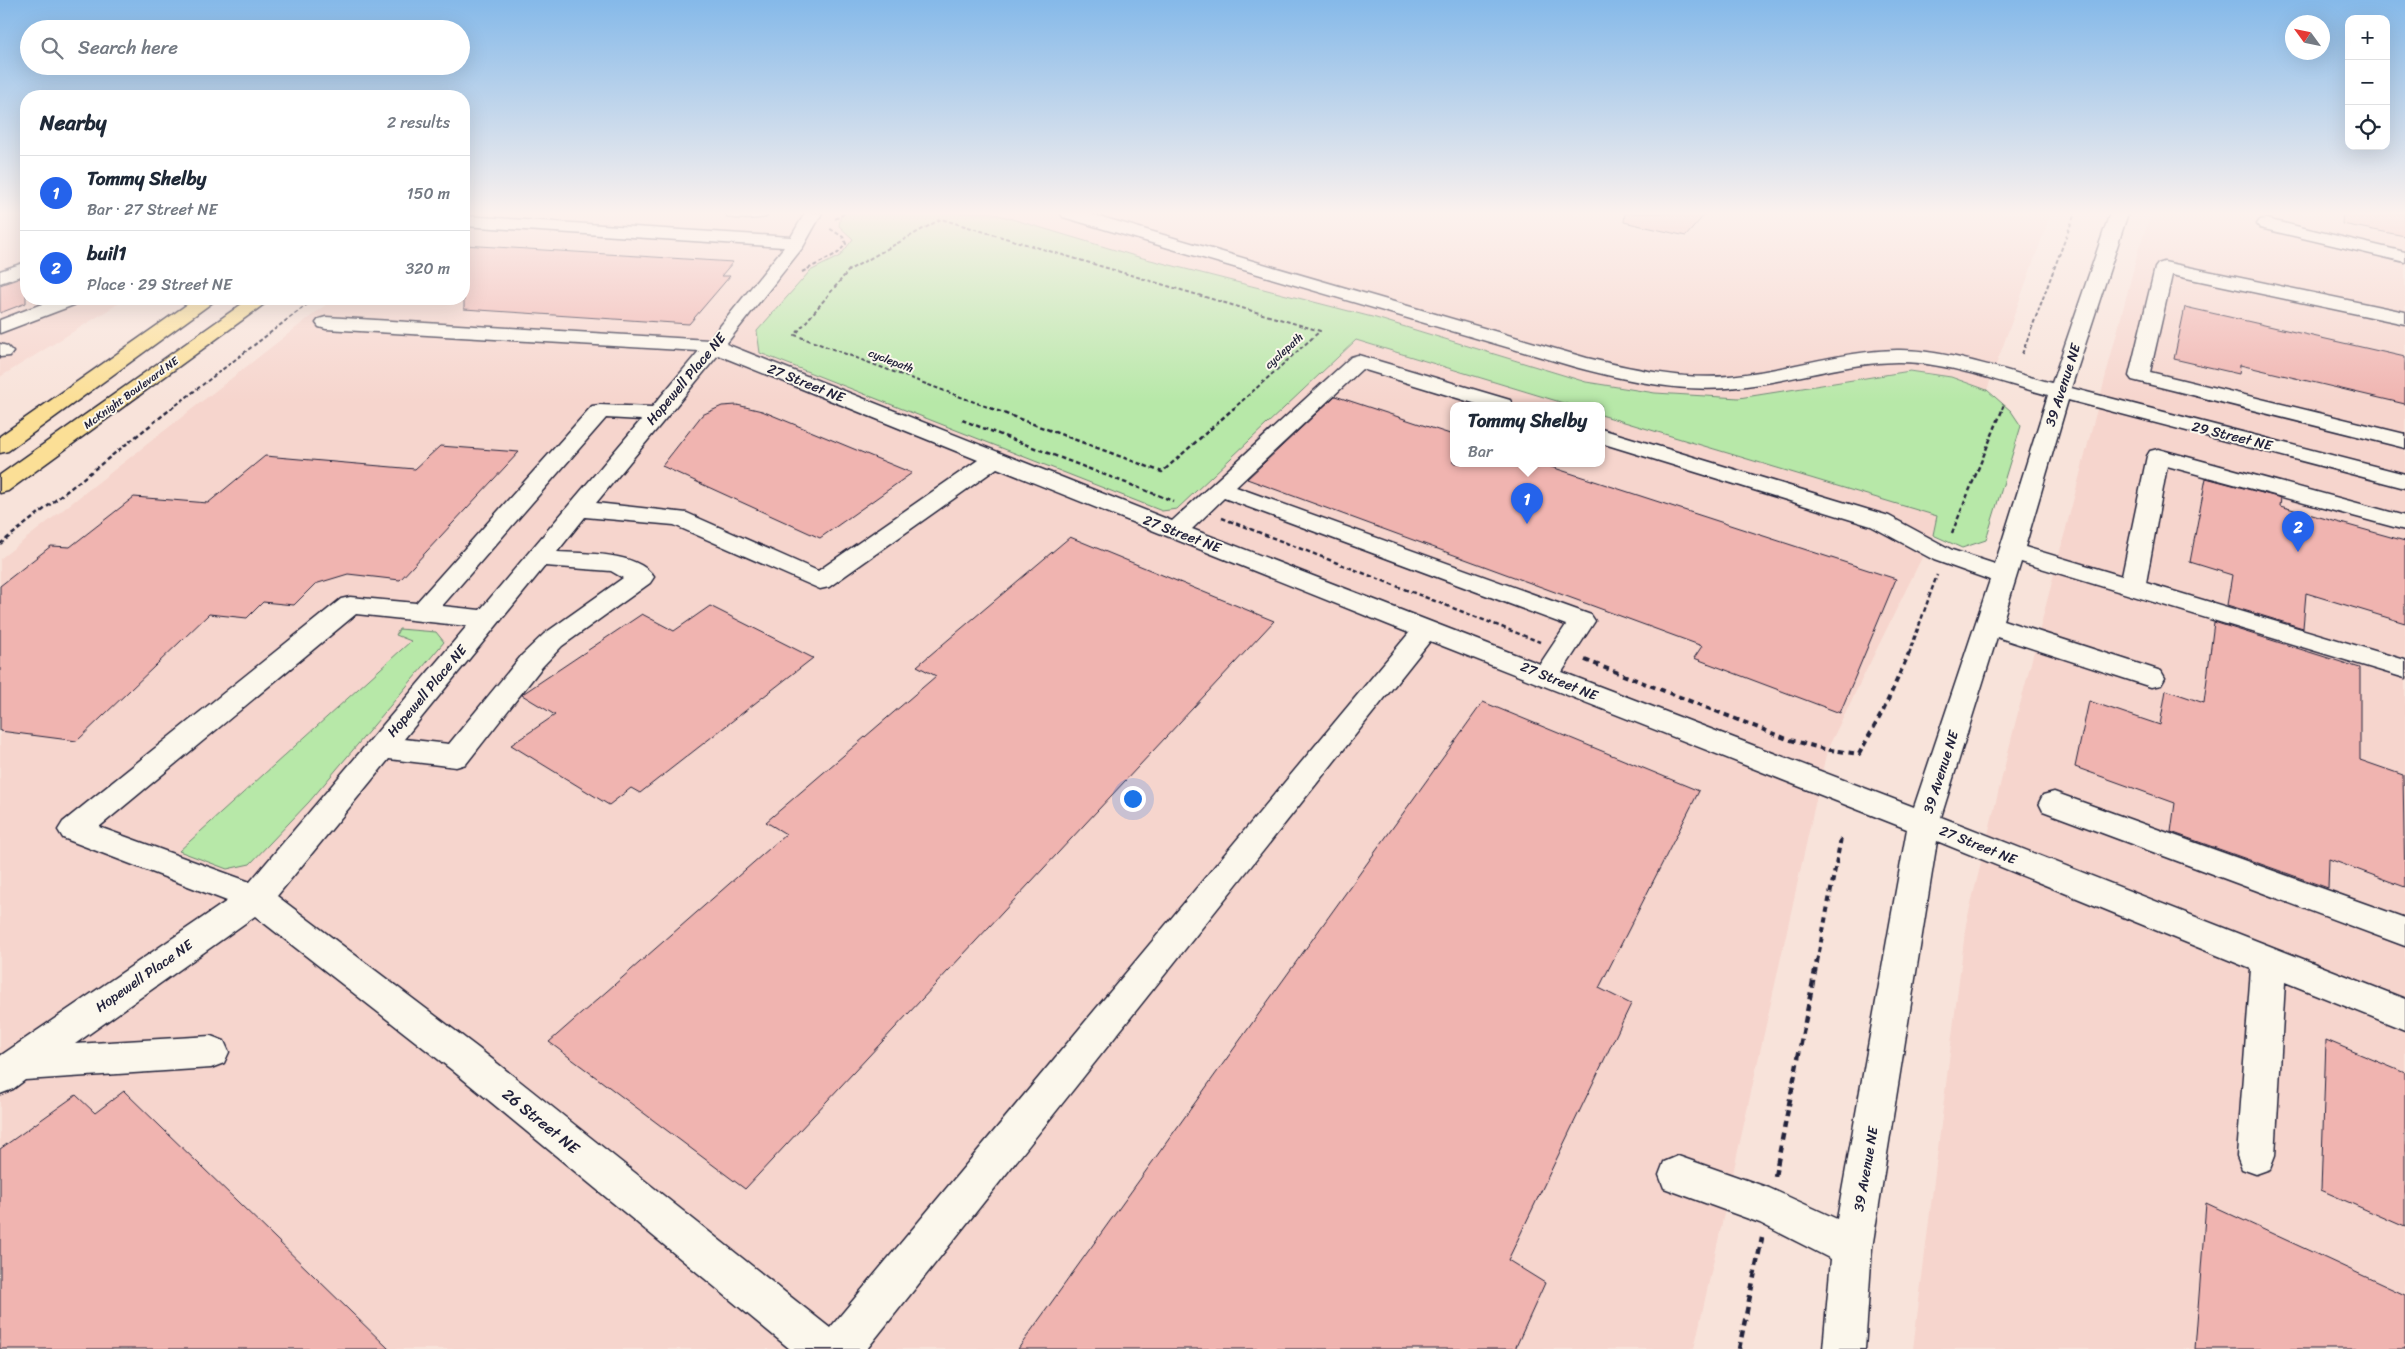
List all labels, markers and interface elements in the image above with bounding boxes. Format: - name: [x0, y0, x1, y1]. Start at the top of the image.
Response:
- north arrow: [2285, 15, 2330, 60]
- map controls: [2345, 15, 2390, 150]
- button: +: [2345, 15, 2390, 60]
- search box: [20, 20, 470, 75]
- text: Search here: [78, 31, 178, 64]
- icon: search: [38, 34, 66, 62]
- button: −: [2345, 60, 2390, 105]
- text: Nearby: [40, 104, 106, 142]
- button: locate: [2345, 105, 2390, 150]
- text: 2 results: [387, 108, 450, 137]
- text: Tommy Shelby: [87, 162, 206, 195]
- text: 1: [53, 179, 59, 208]
- text: 150 m: [407, 179, 450, 208]
- text: Bar · 27 Street NE: [87, 195, 217, 224]
- text: buil1: [87, 237, 126, 270]
- text: 2: [51, 254, 61, 283]
- text: 320 m: [405, 254, 450, 283]
- text: Place · 29 Street NE: [87, 270, 232, 299]
- street label: Hopewell Place NE: [640, 326, 733, 431]
- street label: cyclepath: [1260, 328, 1308, 374]
- street label: 39 Avenue NE: [2038, 339, 2089, 430]
- street label: cyclepath: [866, 344, 917, 378]
- street label: McKnight Boulevard NE: [79, 351, 183, 434]
- street label: 27 Street NE: [764, 356, 850, 410]
- popup: [1450, 402, 1605, 467]
- text: Tommy Shelby: [1468, 404, 1587, 437]
- street label: 29 Street NE: [2189, 414, 2276, 458]
- text: Bar: [1468, 437, 1492, 466]
- pin: 1: [1511, 483, 1543, 524]
- street label: 27 Street NE: [1139, 508, 1226, 561]
- pin: 2: [2282, 511, 2314, 552]
- street label: Hopewell Place NE: [381, 638, 474, 743]
- street label: 27 Street NE: [1517, 654, 1603, 708]
- street label: 39 Avenue NE: [1916, 726, 1967, 817]
- your location: [1120, 786, 1146, 812]
- street label: 27 Street NE: [1936, 818, 2022, 872]
- street label: Hopewell Place NE: [90, 932, 199, 1019]
- street label: 26 Street NE: [496, 1080, 587, 1162]
- street label: 39 Avenue NE: [1846, 1123, 1886, 1213]

